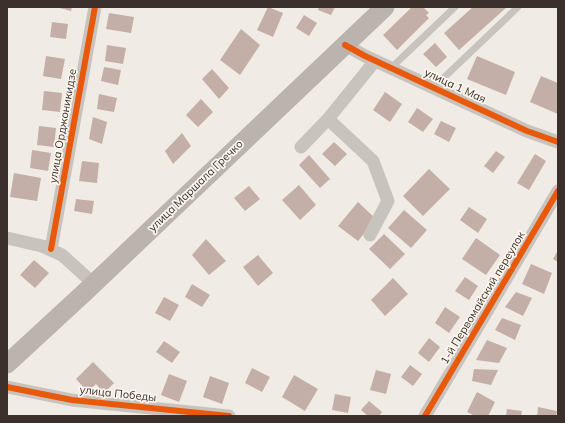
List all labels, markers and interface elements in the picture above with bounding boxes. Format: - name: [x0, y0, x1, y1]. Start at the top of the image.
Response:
- street label: улица 1 Мая: [422, 66, 488, 106]
- street label: улица Орджоникидзе: [46, 68, 80, 184]
- street label: улица Маршала Гречко: [146, 137, 246, 235]
- street label: 1-й Первомайский переулок: [438, 229, 528, 367]
- street label: улица Победы: [79, 383, 157, 405]

